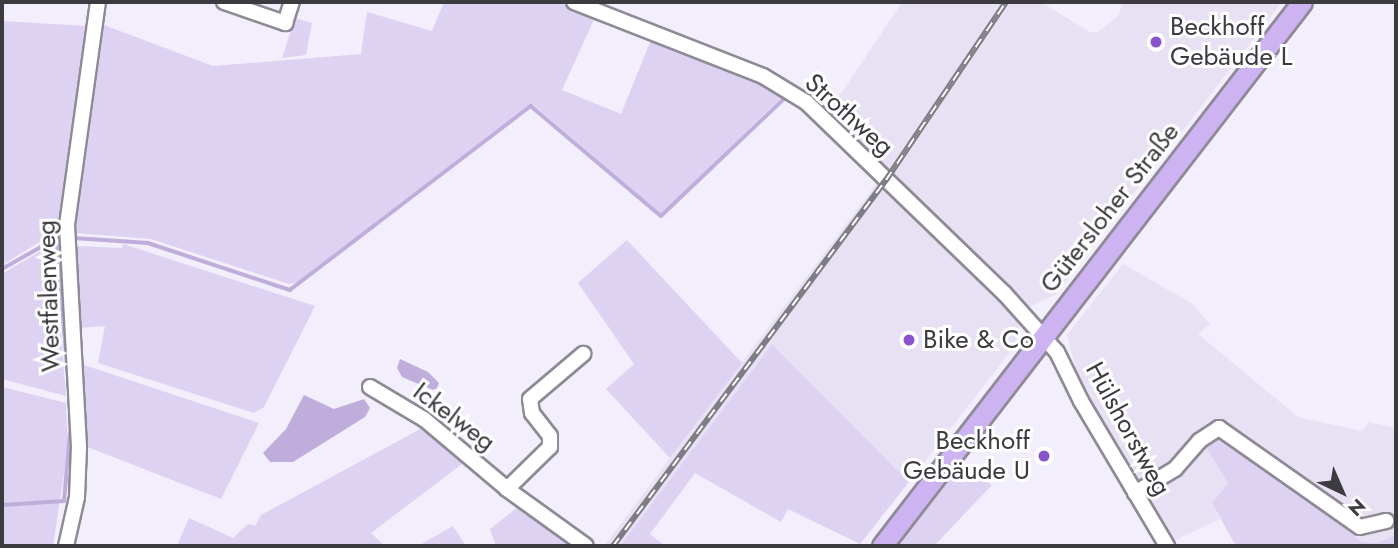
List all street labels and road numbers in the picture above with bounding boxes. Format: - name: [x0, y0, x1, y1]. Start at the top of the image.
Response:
- street label: Strothweg: [798, 67, 900, 163]
- street label: Gütersloher Straße: [1034, 117, 1186, 299]
- street label: Westfalenweg: [31, 219, 67, 373]
- street label: Hülshorstweg: [1079, 357, 1177, 501]
- street label: Ickelweg: [407, 376, 501, 458]

